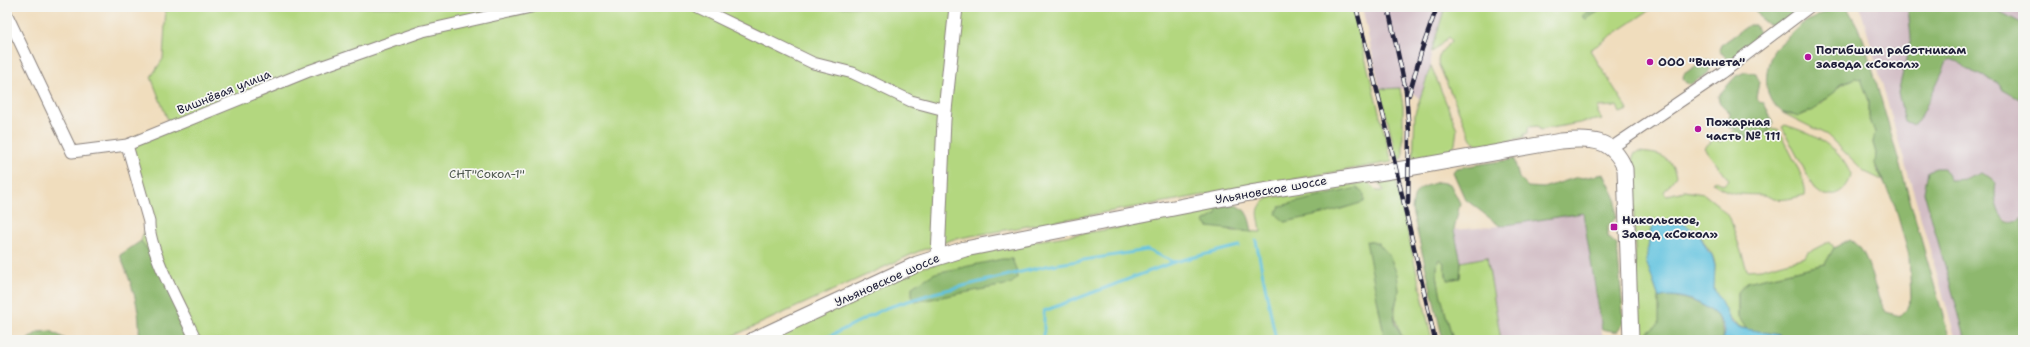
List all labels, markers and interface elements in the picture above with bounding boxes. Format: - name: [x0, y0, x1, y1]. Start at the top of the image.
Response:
- place label: Погибшим работникам завода «Сокол»: [1816, 42, 1966, 72]
- marker: Погибшим работникам завода «Сокол»: [1803, 52, 1813, 62]
- place label: ООО "Винета": [1658, 54, 1745, 70]
- marker: ООО "Винета": [1645, 57, 1655, 67]
- street label: Вишнёвая улица: [175, 66, 274, 118]
- place label: Пожарная часть № 111: [1706, 114, 1781, 144]
- marker: Пожарная часть № 111: [1693, 124, 1703, 134]
- park label: СНТ"Сокол-1": [449, 166, 525, 182]
- street label: Ульяновское шоссе: [1214, 172, 1328, 208]
- place label: Никольское, Завод «Сокол»: [1622, 212, 1718, 242]
- marker: Никольское, Завод «Сокол»: [1609, 222, 1619, 232]
- street label: Ульяновское шоссе: [832, 250, 942, 310]

